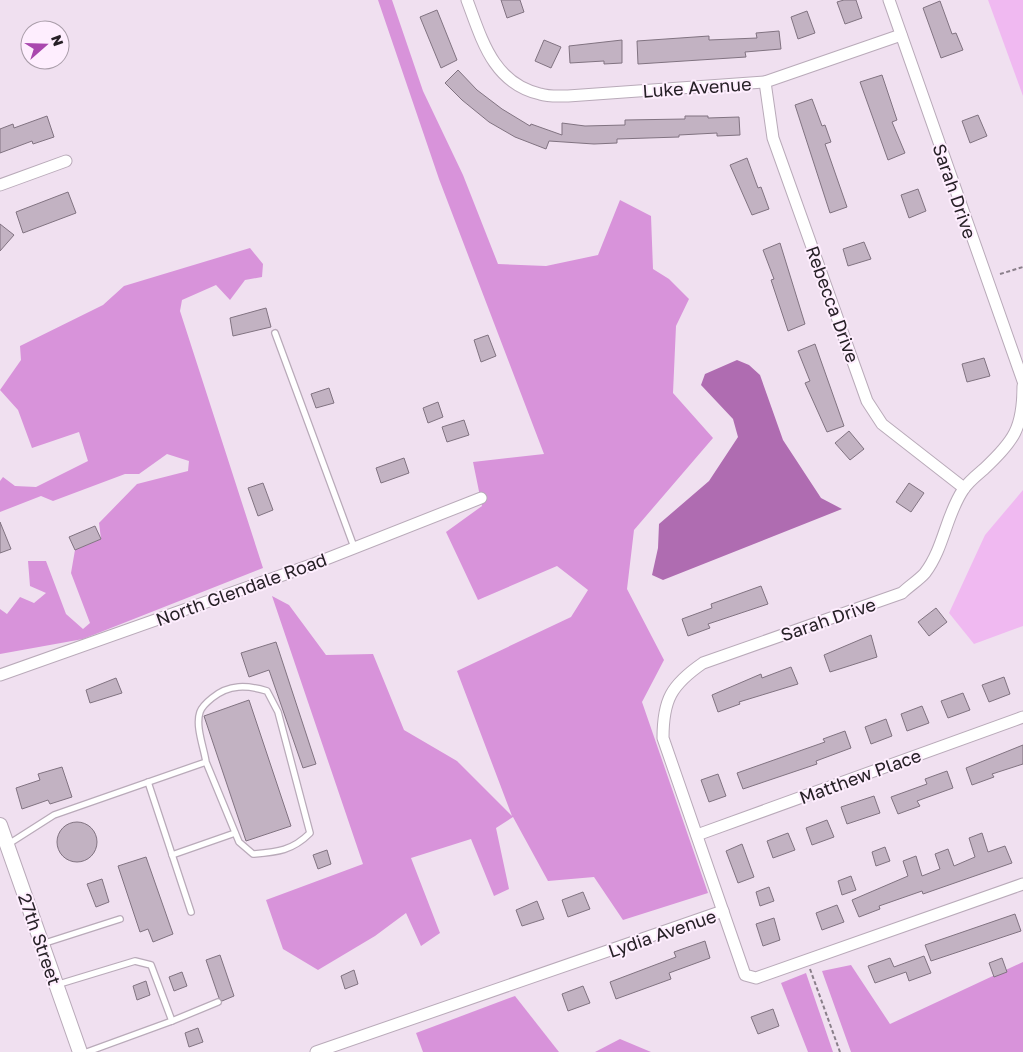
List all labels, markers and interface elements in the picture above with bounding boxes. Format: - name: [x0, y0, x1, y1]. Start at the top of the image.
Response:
- north arrow: [20, 20, 70, 70]
- text: N: [48, 32, 67, 48]
- street label: Luke Avenue: [642, 72, 752, 102]
- street label: Sarah Drive: [929, 141, 981, 241]
- street label: Rebecca Drive: [802, 242, 864, 366]
- street label: North Glendale Road: [153, 548, 329, 630]
- street label: Sarah Drive: [778, 593, 878, 645]
- street label: Matthew Place: [796, 744, 924, 808]
- street label: 27th Street: [14, 890, 66, 988]
- street label: Lydia Avenue: [605, 904, 719, 962]

